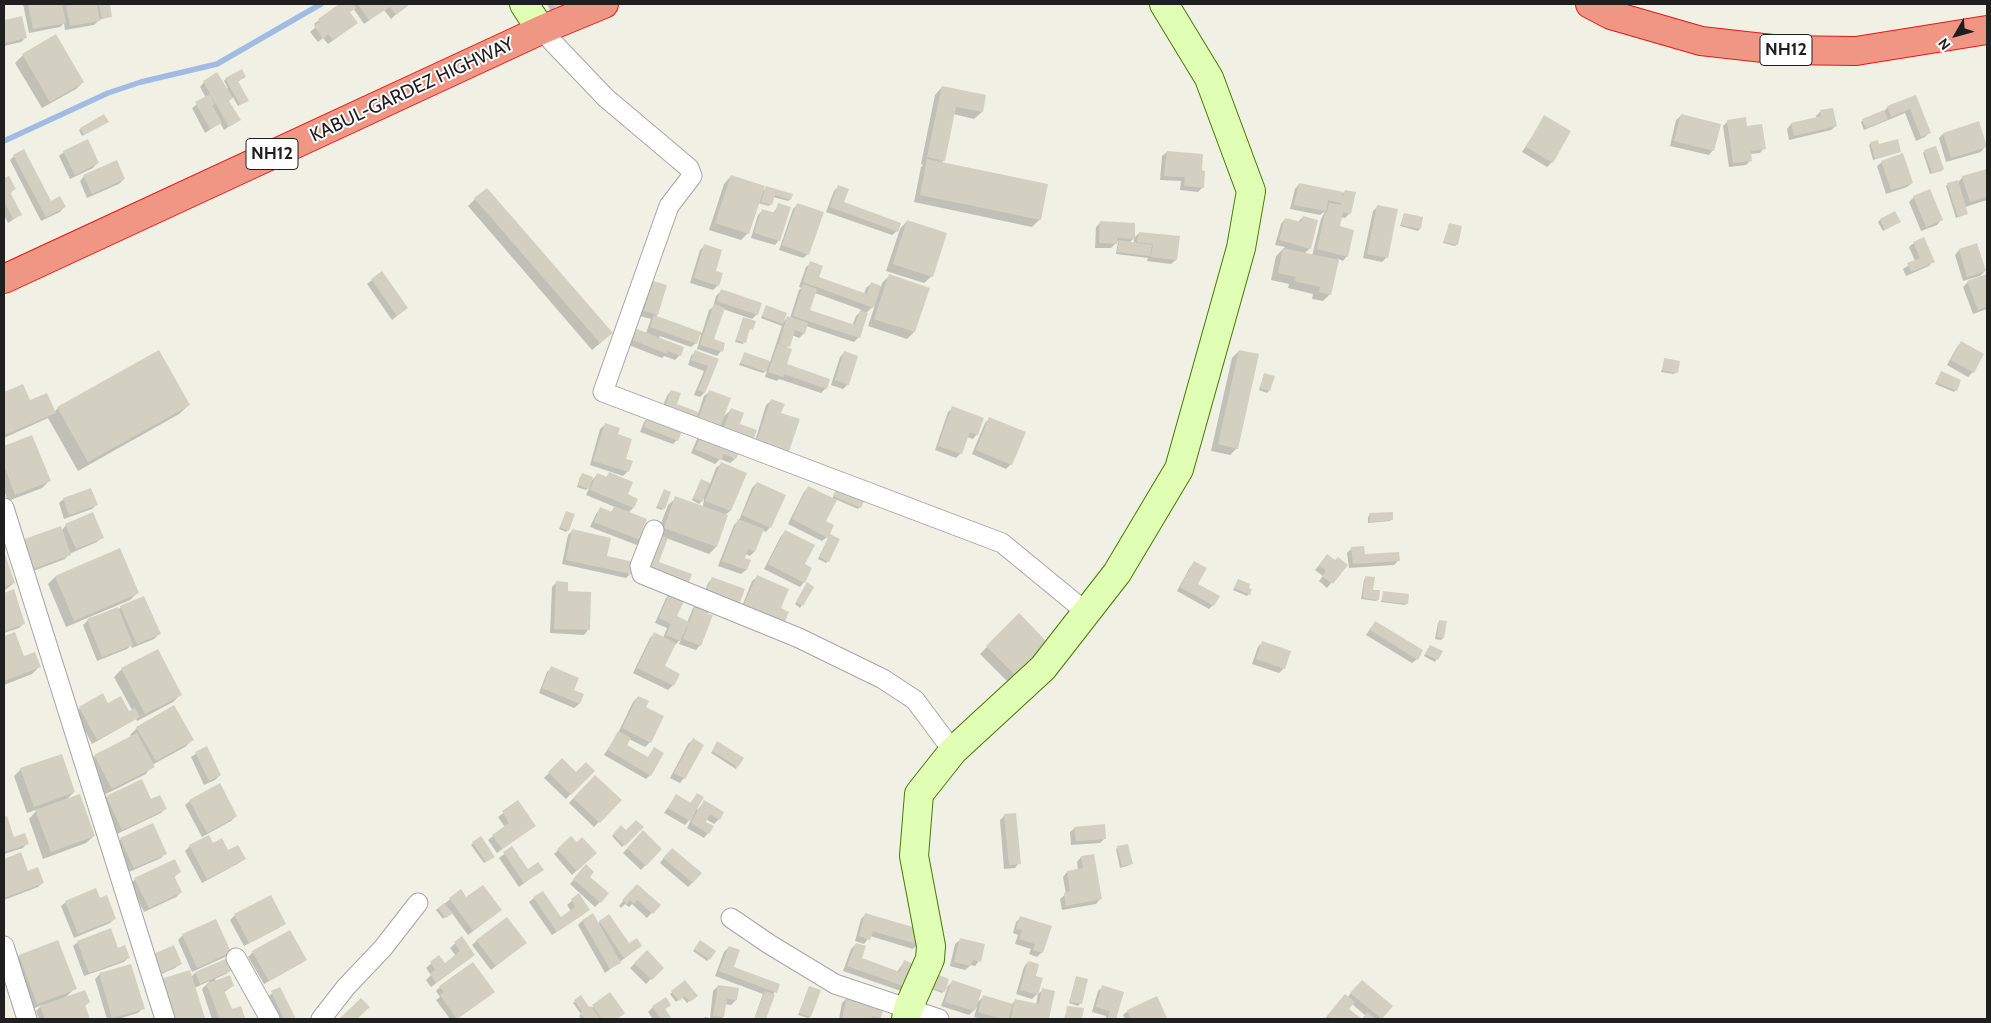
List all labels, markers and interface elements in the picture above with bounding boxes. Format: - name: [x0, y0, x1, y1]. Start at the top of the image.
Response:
- north arrow: [1931, 10, 1981, 60]
- street label: KABUL-GARDEZ HIGHWAY: [307, 33, 517, 147]
- road number: NH12: [1760, 34, 1812, 66]
- text: N: [1934, 35, 1954, 54]
- road number: NH12: [246, 138, 298, 170]

